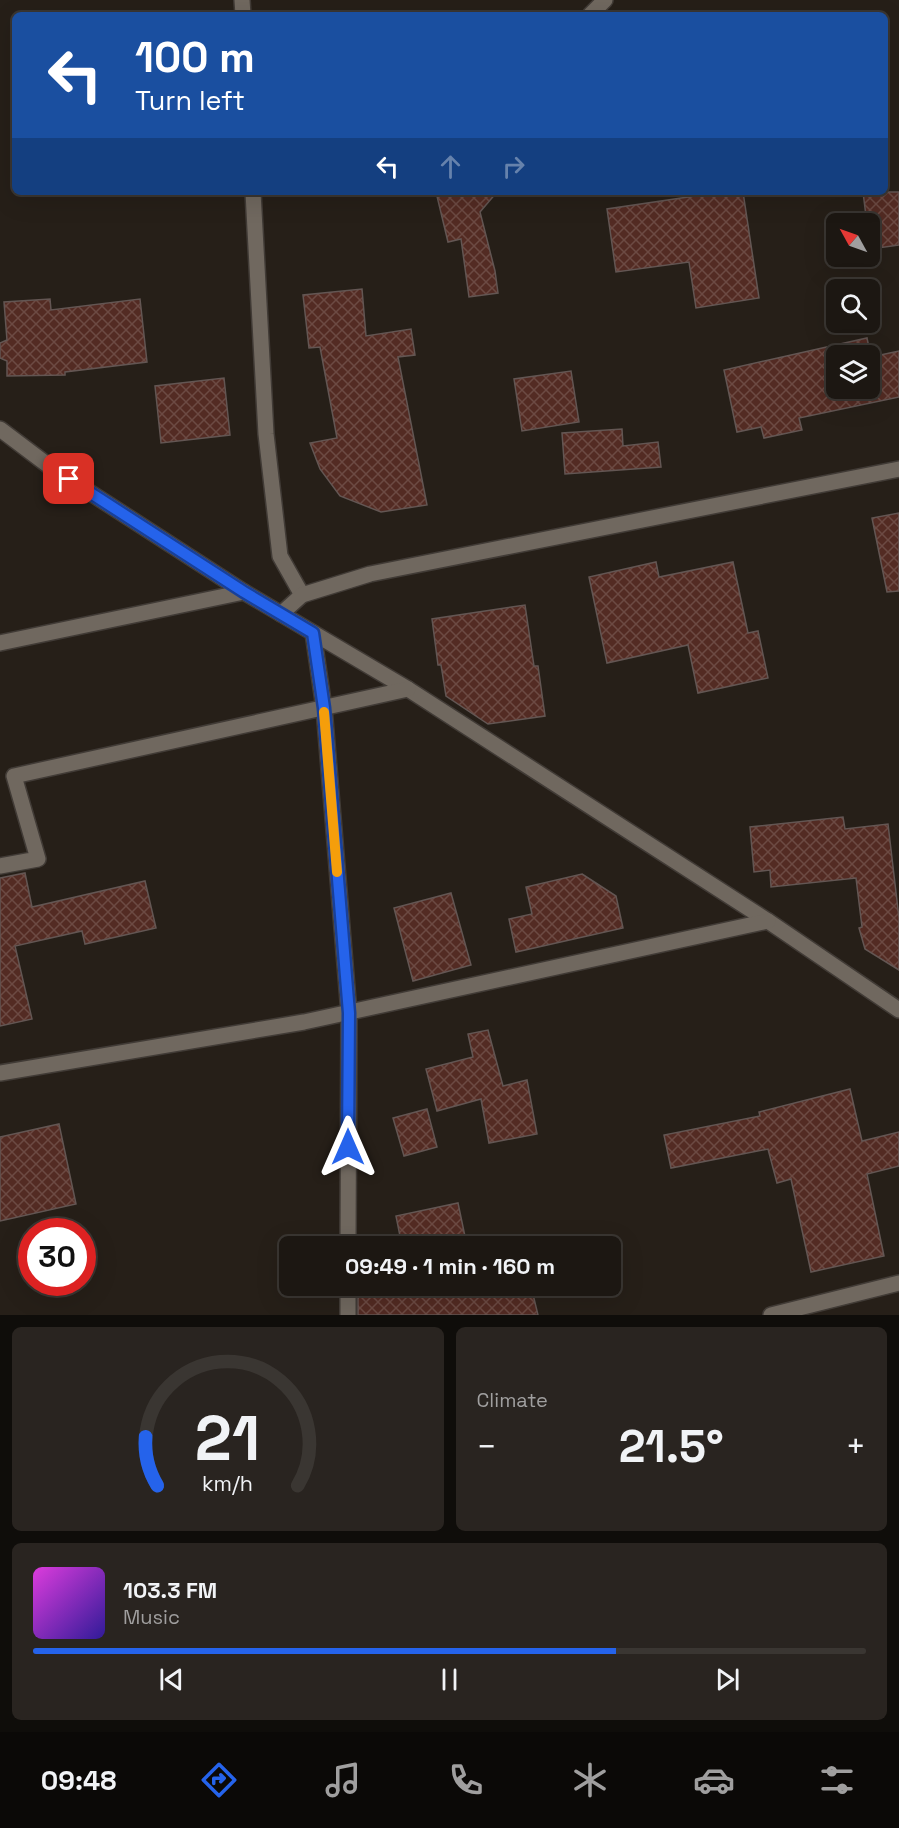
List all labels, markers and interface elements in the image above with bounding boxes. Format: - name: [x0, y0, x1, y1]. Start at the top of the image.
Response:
- text: 100 m: [135, 31, 255, 84]
- icon: left: [36, 36, 114, 114]
- text: Turn left: [135, 83, 245, 118]
- icon: left: [371, 150, 404, 183]
- icon: ahead: [434, 150, 467, 183]
- icon: right: [497, 150, 530, 183]
- north arrow: [826, 213, 880, 267]
- map controls: [826, 213, 880, 399]
- button: search: [826, 279, 880, 333]
- button: layers: [826, 345, 880, 399]
- pin: [43, 453, 94, 504]
- icon: arrive: [52, 462, 85, 495]
- position arrow: [316, 1115, 380, 1179]
- speed limit sign: 30: [18, 1218, 96, 1296]
- text: 09:49 · 1 min · 160 m: [345, 1252, 555, 1280]
- text: Climate: [477, 1387, 548, 1413]
- text: 21: [195, 1399, 260, 1478]
- text: 21.5°: [619, 1418, 724, 1475]
- text: −: [477, 1426, 497, 1468]
- text: +: [846, 1426, 866, 1468]
- text: km/h: [202, 1470, 253, 1497]
- text: 103.3 FM: [123, 1576, 217, 1604]
- text: Music: [123, 1604, 180, 1630]
- icon: previous: [155, 1663, 188, 1696]
- icon: pause: [433, 1663, 466, 1696]
- icon: next: [711, 1663, 744, 1696]
- icon: directions: [198, 1759, 240, 1801]
- icon: music: [322, 1759, 364, 1801]
- icon: phone: [445, 1759, 487, 1801]
- icon: climate: [569, 1759, 611, 1801]
- icon: car: [693, 1759, 735, 1801]
- icon: filters: [816, 1759, 858, 1801]
- text: 09:48: [41, 1763, 116, 1798]

